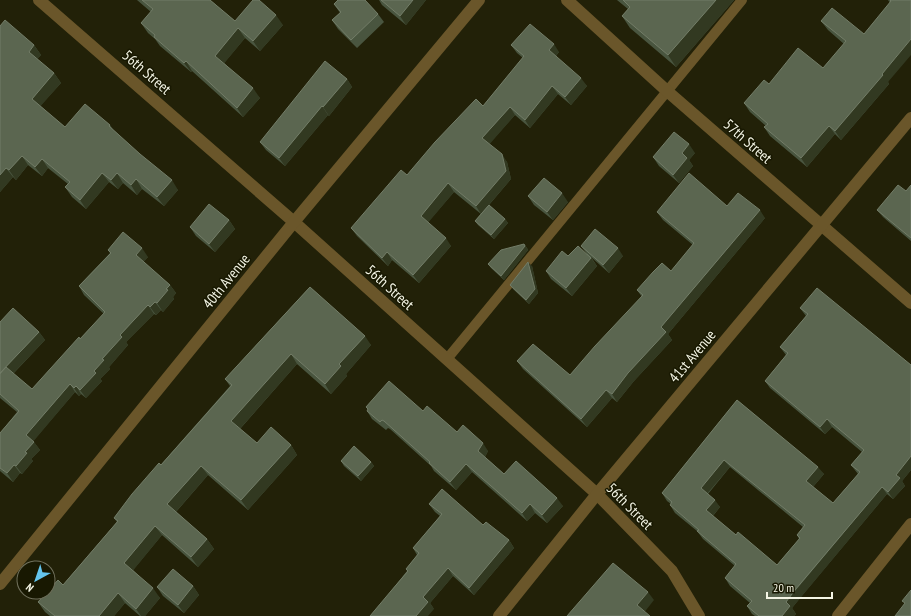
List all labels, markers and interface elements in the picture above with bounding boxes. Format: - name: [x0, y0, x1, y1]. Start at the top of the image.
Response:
- street label: 56th Street: [119, 46, 175, 98]
- street label: 57th Street: [720, 115, 776, 167]
- street label: 40th Avenue: [198, 250, 254, 312]
- street label: 56th Street: [362, 260, 418, 314]
- street label: 41st Avenue: [664, 326, 720, 386]
- street label: 56th Street: [603, 479, 657, 533]
- north arrow: [16, 560, 56, 600]
- scale bar: [767, 574, 832, 600]
- text: N: [23, 580, 36, 595]
- text: 20 m: [773, 580, 794, 595]

